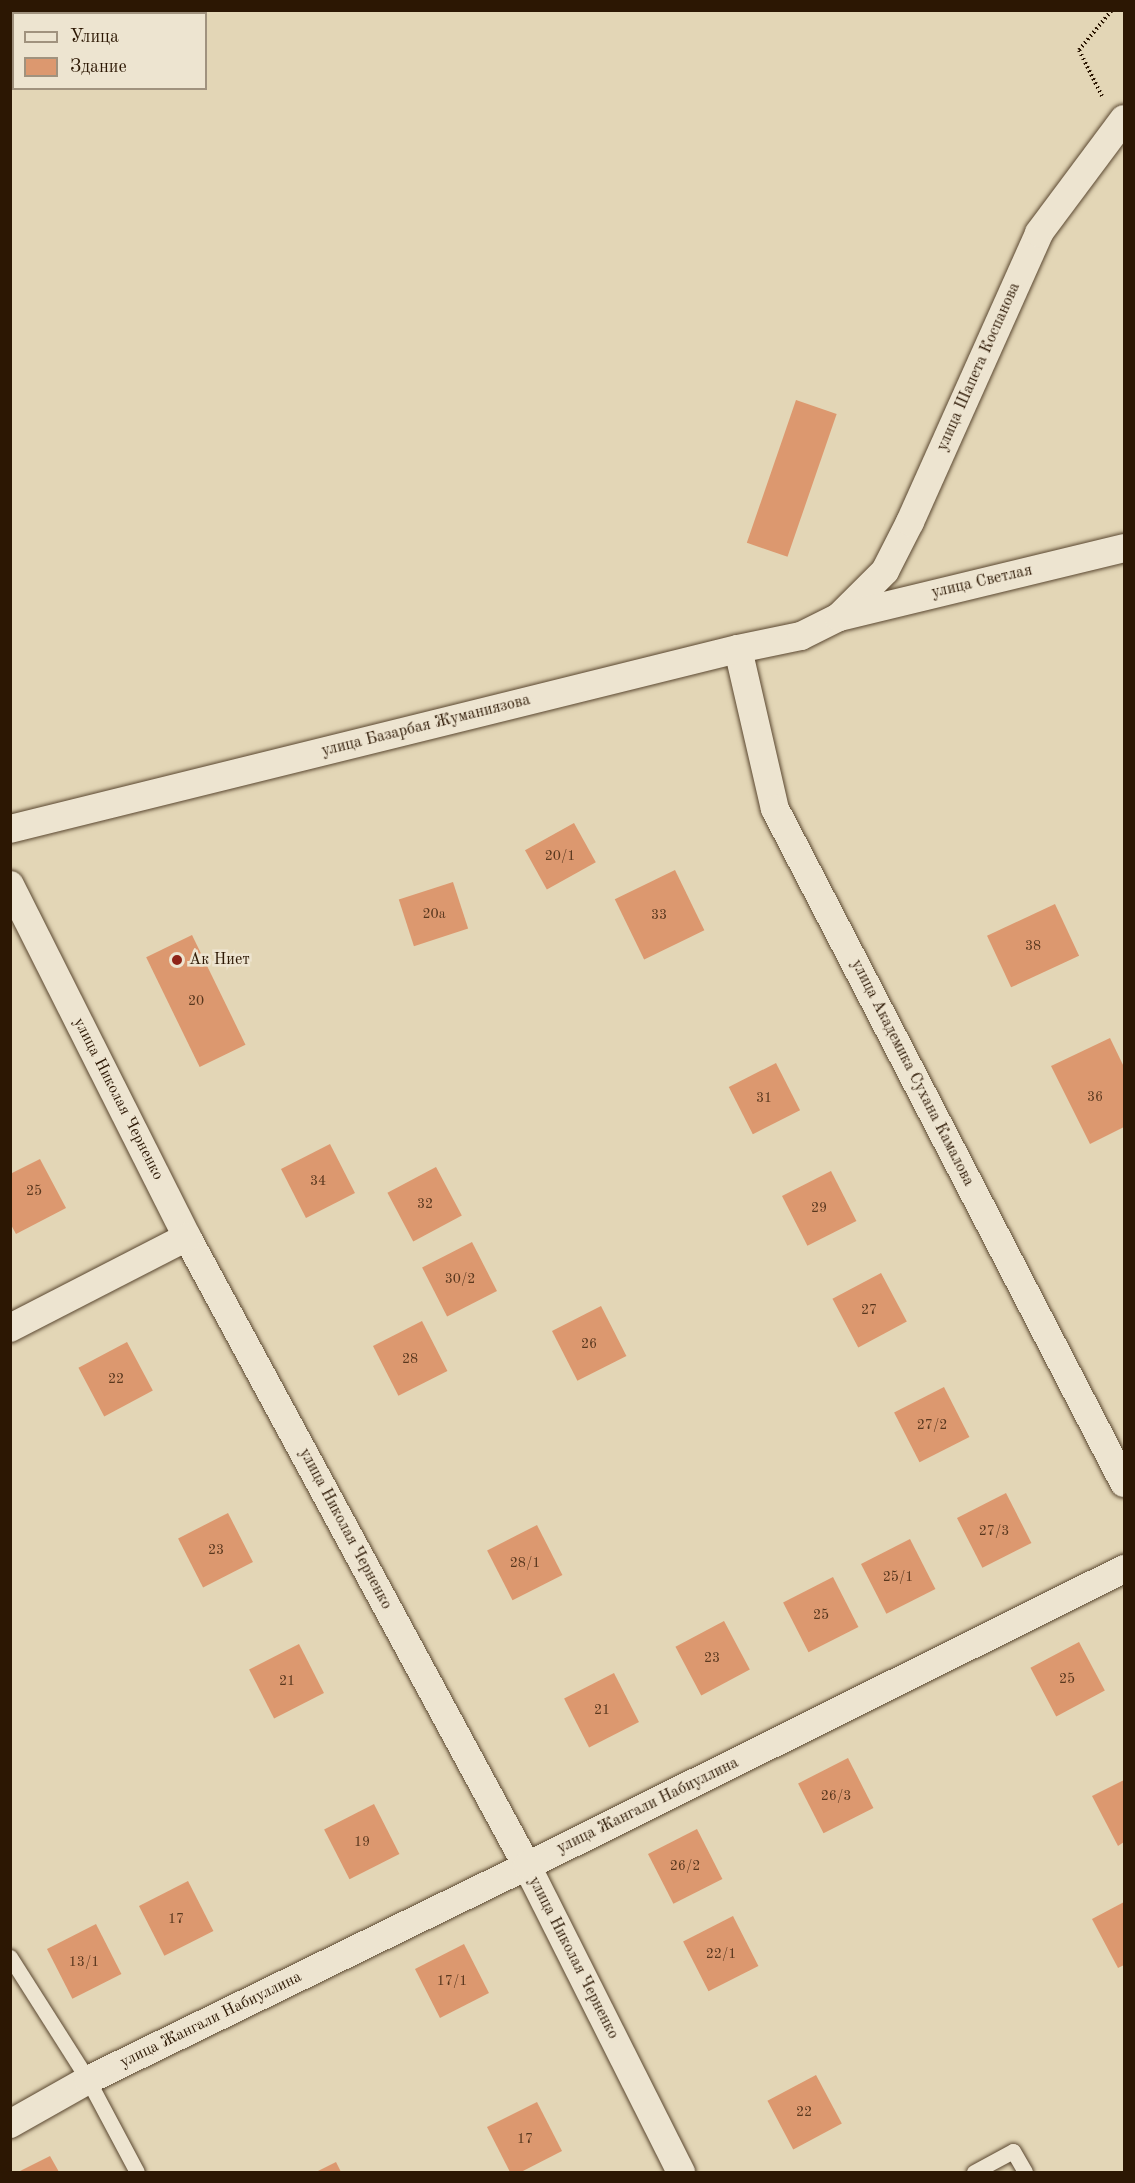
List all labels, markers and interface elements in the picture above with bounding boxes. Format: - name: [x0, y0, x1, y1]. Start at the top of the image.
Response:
- legend: [12, 12, 207, 90]
- text: Улица: [70, 28, 119, 46]
- text: Здание: [70, 58, 127, 76]
- street label: улица Шапета Коспанова: [933, 280, 1025, 454]
- street label: улица Светлая: [930, 561, 1034, 603]
- street label: улица Базарбая Жуманиязова: [320, 691, 532, 761]
- house number: 20/1: [545, 848, 575, 864]
- house number: 20а: [422, 906, 446, 922]
- house number: 33: [651, 907, 667, 923]
- house number: 38: [1025, 938, 1041, 954]
- place label: Ак Ниет: [189, 950, 250, 970]
- marker: Ак Ниет: [170, 953, 184, 967]
- street label: улица Академика Сухана Камалова: [846, 956, 978, 1190]
- house number: 20: [188, 993, 204, 1009]
- street label: улица Николая Черненко: [69, 1015, 167, 1183]
- house number: 36: [1087, 1089, 1103, 1105]
- house number: 31: [756, 1090, 772, 1106]
- house number: 34: [310, 1173, 326, 1189]
- house number: 25: [26, 1183, 42, 1199]
- house number: 32: [417, 1196, 433, 1212]
- house number: 29: [811, 1200, 827, 1216]
- house number: 30/2: [445, 1271, 475, 1287]
- house number: 27: [861, 1302, 877, 1318]
- house number: 26: [581, 1336, 597, 1352]
- house number: 28: [402, 1351, 418, 1367]
- house number: 22: [108, 1371, 124, 1387]
- house number: 27/2: [917, 1417, 947, 1433]
- street label: улица Николая Черненко: [294, 1445, 396, 1613]
- house number: 27/3: [979, 1523, 1009, 1539]
- house number: 23: [208, 1542, 224, 1558]
- house number: 28/1: [510, 1555, 540, 1571]
- house number: 25/1: [883, 1569, 913, 1585]
- house number: 25: [813, 1607, 829, 1623]
- house number: 23: [704, 1650, 720, 1666]
- house number: 25: [1059, 1671, 1075, 1687]
- house number: 21: [279, 1673, 295, 1689]
- house number: 21: [594, 1702, 610, 1718]
- street label: улица Жангали Набиуллина: [554, 1754, 742, 1858]
- house number: 26/3: [821, 1788, 851, 1804]
- house number: 19: [354, 1834, 370, 1850]
- house number: 26/2: [670, 1858, 700, 1874]
- street label: улица Николая Черненко: [524, 1874, 622, 2042]
- house number: 17: [168, 1911, 184, 1927]
- house number: 22/1: [706, 1946, 736, 1962]
- house number: 13/1: [69, 1954, 99, 1970]
- street label: улица Жангали Набиуллина: [117, 1968, 305, 2072]
- house number: 17/1: [437, 1973, 467, 1989]
- house number: 22: [796, 2104, 812, 2120]
- house number: 17: [517, 2131, 533, 2147]

